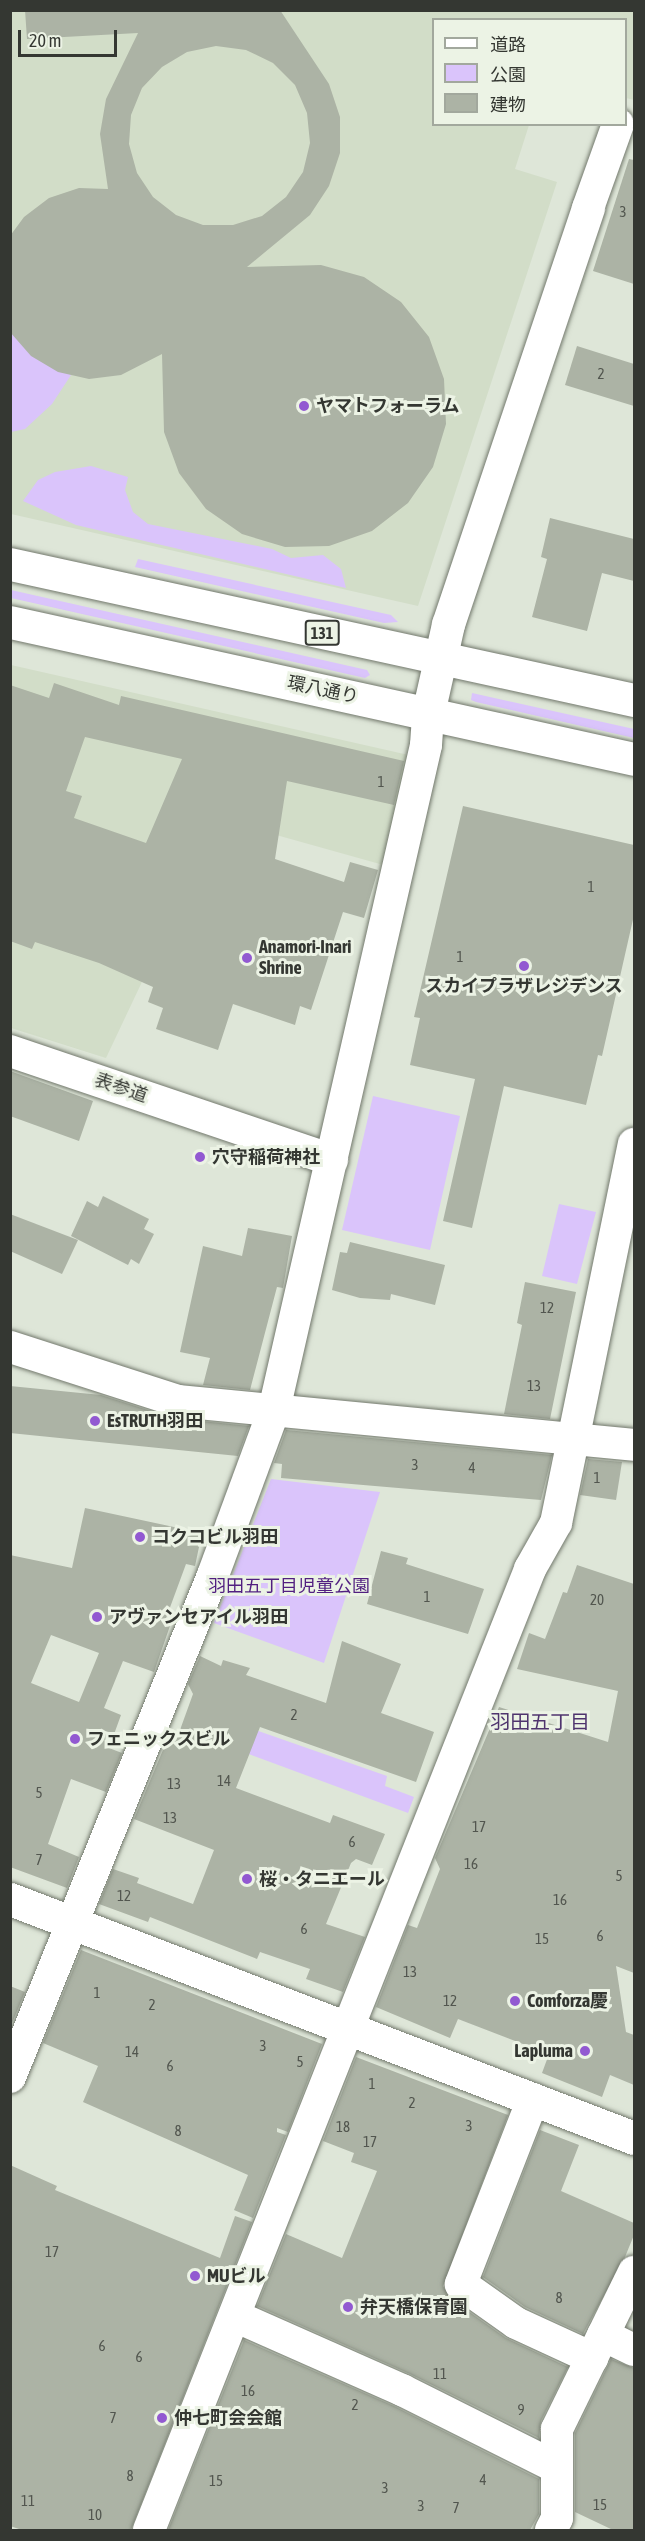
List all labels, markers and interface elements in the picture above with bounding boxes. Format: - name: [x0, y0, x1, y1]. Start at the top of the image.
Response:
- scale bar: [21, 18, 120, 56]
- legend: [432, 18, 627, 126]
- text: 20 m: [29, 30, 61, 51]
- text: 道路: [490, 34, 526, 55]
- text: 公園: [490, 64, 526, 85]
- text: 建物: [490, 94, 526, 115]
- house number: 3: [619, 203, 627, 221]
- house number: 2: [597, 365, 605, 383]
- place label: ヤマトフォーラム: [316, 395, 460, 417]
- marker: ヤマトフォーラム: [297, 399, 311, 413]
- road number: 131: [304, 620, 340, 646]
- street label: 環八通り: [286, 672, 360, 708]
- house number: 1: [377, 773, 385, 791]
- house number: 1: [587, 878, 595, 896]
- place label: Anamori-Inari Shrine: [259, 937, 351, 980]
- house number: 1: [456, 948, 464, 966]
- marker: Anamori-Inari Shrine: [240, 951, 254, 965]
- marker: スカイプラザレジデンス: [517, 959, 531, 973]
- place label: スカイプラザレジデンス: [425, 975, 623, 997]
- street label: 表参道: [92, 1069, 150, 1107]
- place label: 穴守稲荷神社: [212, 1146, 320, 1168]
- marker: 穴守稲荷神社: [193, 1150, 207, 1164]
- house number: 12: [540, 1299, 554, 1317]
- house number: 13: [527, 1377, 541, 1395]
- place label: EsTRUTH羽田: [107, 1410, 203, 1432]
- marker: EsTRUTH羽田: [88, 1414, 102, 1428]
- house number: 3: [411, 1456, 419, 1474]
- house number: 4: [468, 1459, 476, 1477]
- house number: 1: [593, 1469, 601, 1487]
- place label: コクコビル羽田: [152, 1526, 278, 1548]
- marker: コクコビル羽田: [133, 1530, 147, 1544]
- park label: 羽田五丁目児童公園: [208, 1575, 370, 1597]
- house number: 1: [423, 1588, 431, 1606]
- house number: 20: [590, 1591, 604, 1609]
- place label: アヴァンセアイル羽田: [109, 1606, 289, 1628]
- marker: アヴァンセアイル羽田: [90, 1610, 104, 1624]
- house number: 2: [290, 1706, 298, 1724]
- district label: 羽田五丁目: [490, 1709, 590, 1733]
- place label: フェニックスビル: [87, 1728, 231, 1750]
- marker: フェニックスビル: [68, 1732, 82, 1746]
- house number: 14: [217, 1772, 231, 1790]
- house number: 13: [167, 1775, 181, 1793]
- house number: 5: [35, 1784, 43, 1802]
- house number: 13: [163, 1809, 177, 1827]
- house number: 17: [472, 1818, 486, 1836]
- house number: 6: [348, 1833, 356, 1851]
- house number: 7: [35, 1851, 43, 1869]
- house number: 16: [464, 1855, 478, 1873]
- house number: 5: [615, 1867, 623, 1885]
- place label: 桜・タニエール: [259, 1868, 385, 1890]
- marker: 桜・タニエール: [240, 1872, 254, 1886]
- house number: 12: [117, 1887, 131, 1905]
- house number: 16: [553, 1891, 567, 1909]
- house number: 6: [300, 1920, 308, 1938]
- house number: 6: [596, 1927, 604, 1945]
- house number: 15: [535, 1930, 549, 1948]
- house number: 13: [403, 1963, 417, 1981]
- house number: 1: [93, 1984, 101, 2002]
- place label: Comforza慶: [527, 1990, 608, 2012]
- house number: 12: [443, 1992, 457, 2010]
- marker: Comforza慶: [508, 1994, 522, 2008]
- house number: 2: [148, 1996, 156, 2014]
- house number: 3: [259, 2037, 267, 2055]
- place label: Lapluma: [514, 2040, 573, 2062]
- house number: 14: [125, 2043, 139, 2061]
- marker: Lapluma: [578, 2044, 592, 2058]
- house number: 5: [296, 2053, 304, 2071]
- house number: 6: [166, 2057, 174, 2075]
- house number: 1: [368, 2075, 376, 2093]
- house number: 2: [408, 2094, 416, 2112]
- house number: 3: [465, 2117, 473, 2135]
- house number: 18: [336, 2118, 350, 2136]
- house number: 8: [174, 2122, 182, 2140]
- house number: 17: [363, 2133, 377, 2151]
- house number: 17: [45, 2243, 59, 2261]
- place label: MUビル: [207, 2265, 266, 2287]
- marker: MUビル: [188, 2269, 202, 2283]
- house number: 8: [555, 2289, 563, 2307]
- place label: 弁天橋保育園: [360, 2296, 468, 2318]
- marker: 弁天橋保育園: [341, 2300, 355, 2314]
- house number: 6: [98, 2337, 106, 2355]
- house number: 6: [135, 2348, 143, 2366]
- house number: 11: [433, 2365, 447, 2383]
- house number: 16: [241, 2382, 255, 2400]
- house number: 2: [351, 2396, 359, 2414]
- house number: 9: [517, 2401, 525, 2419]
- place label: 仲七町会会館: [174, 2407, 282, 2429]
- house number: 7: [109, 2409, 117, 2427]
- marker: 仲七町会会館: [155, 2411, 169, 2425]
- house number: 8: [126, 2467, 134, 2485]
- house number: 4: [479, 2471, 487, 2489]
- house number: 15: [209, 2472, 223, 2490]
- house number: 3: [381, 2479, 389, 2497]
- house number: 11: [21, 2492, 35, 2510]
- house number: 15: [593, 2496, 607, 2514]
- house number: 3: [417, 2497, 425, 2515]
- house number: 7: [452, 2499, 460, 2517]
- house number: 10: [88, 2506, 102, 2524]

